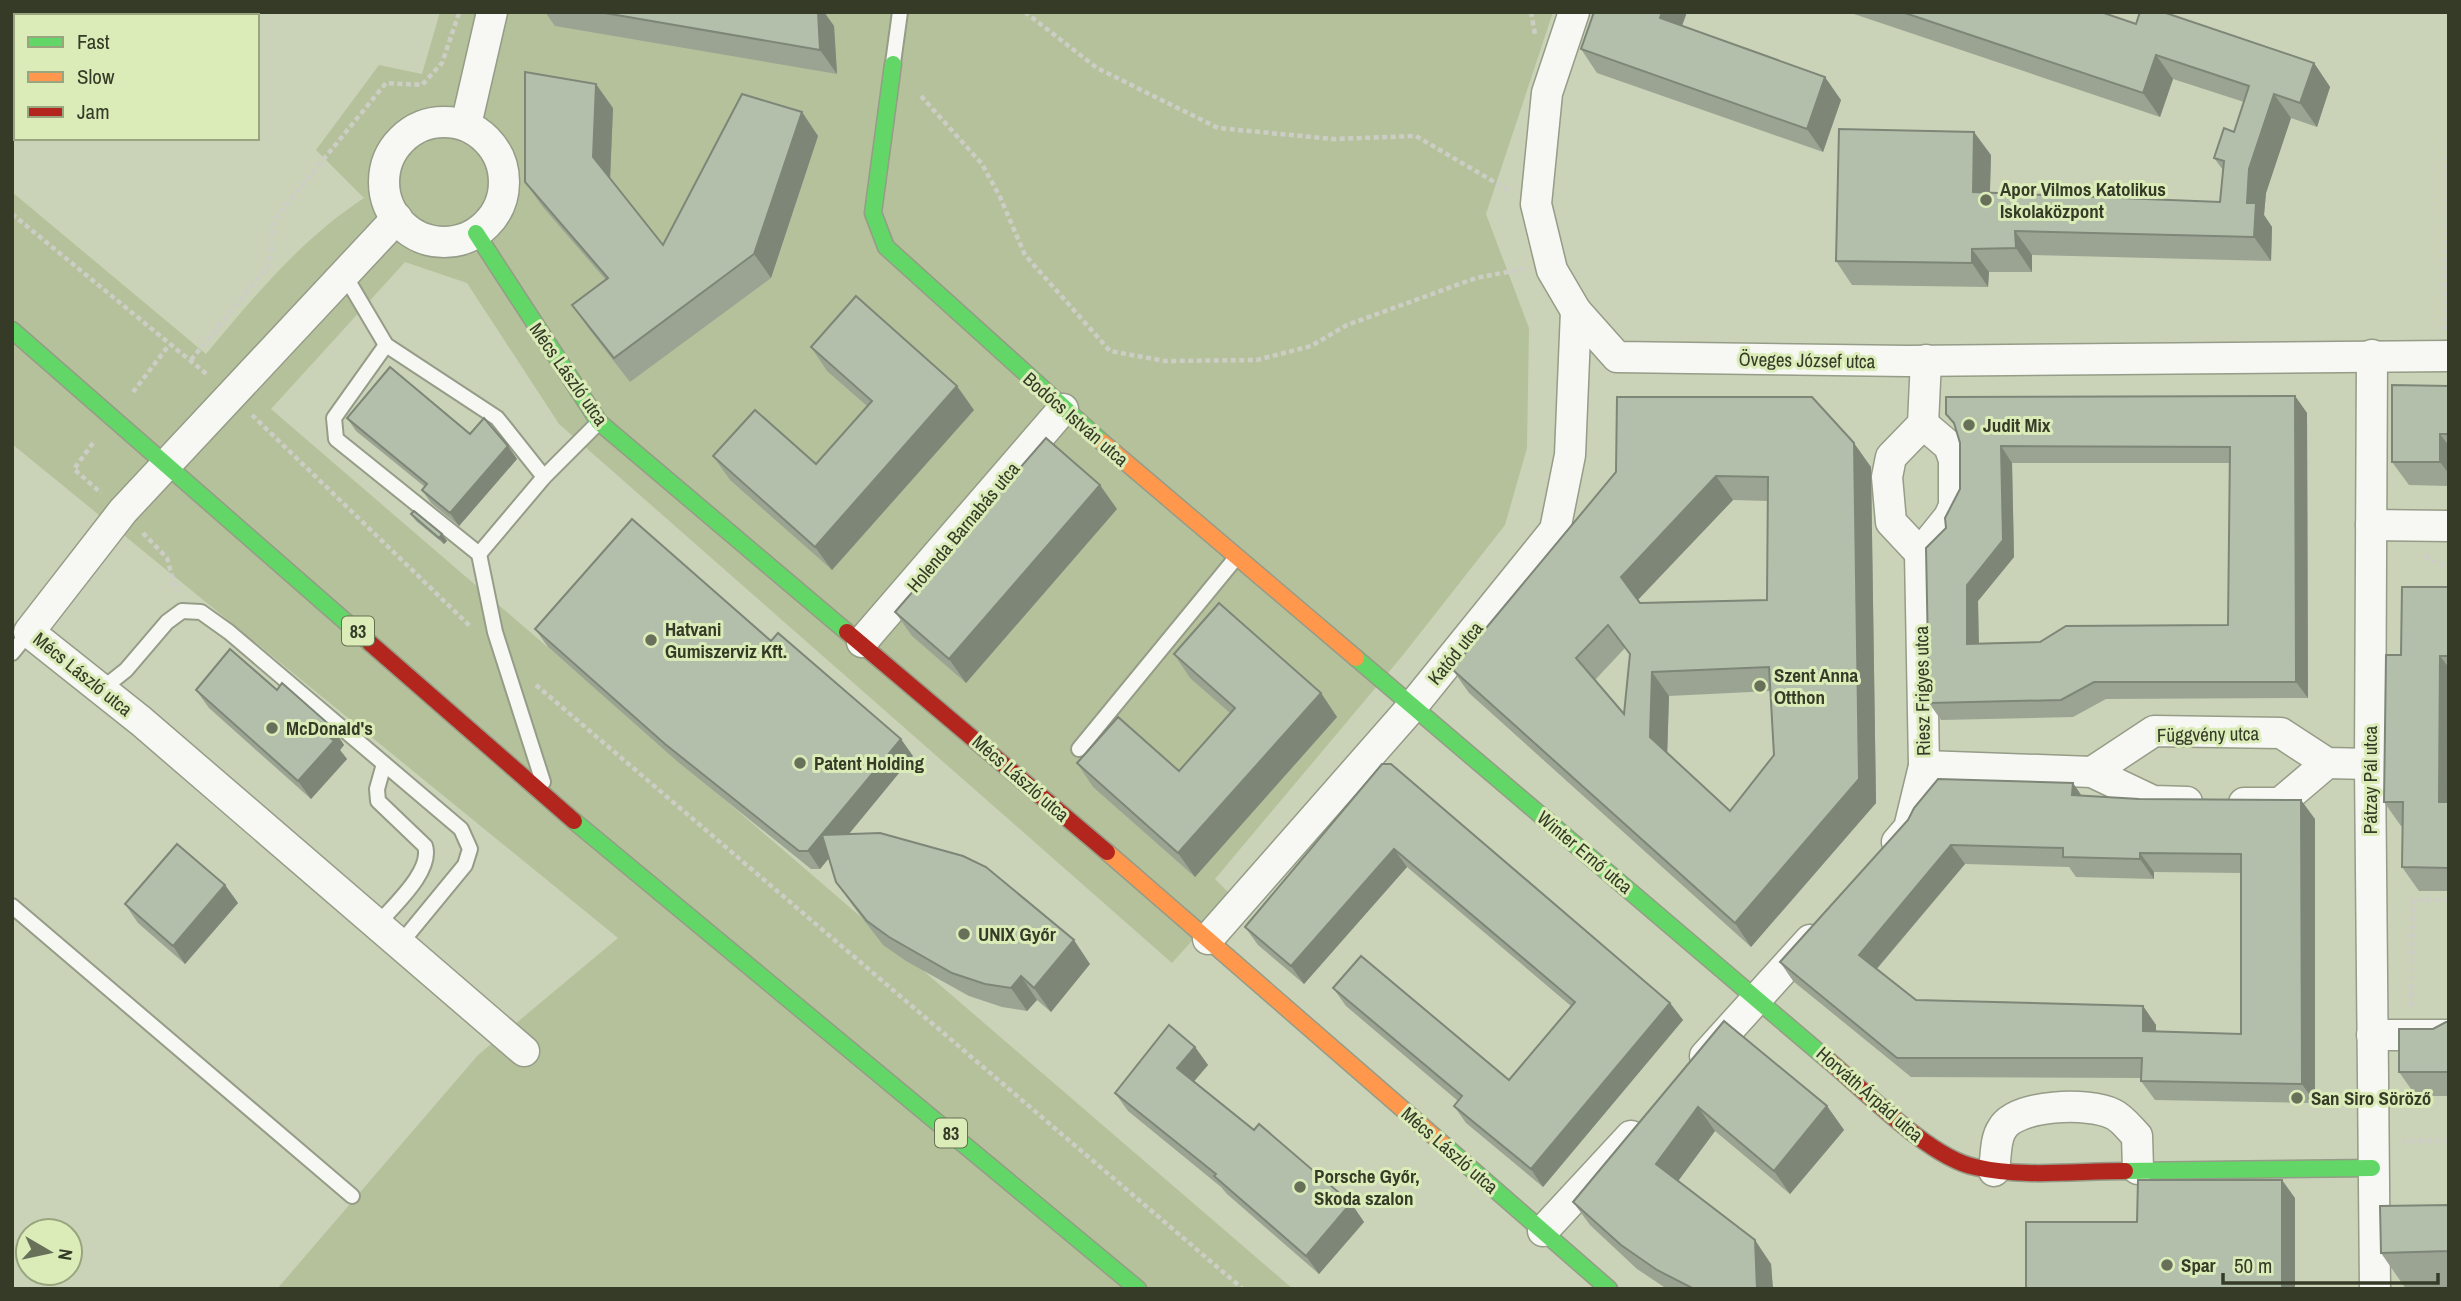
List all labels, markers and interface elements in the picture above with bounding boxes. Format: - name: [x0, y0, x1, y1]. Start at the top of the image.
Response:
- legend: [14, 14, 259, 140]
- text: Fast: [77, 27, 110, 56]
- text: Slow: [77, 62, 115, 91]
- text: Jam: [77, 97, 110, 126]
- place label: Apor Vilmos Katolikus Iskolaközpont: [2000, 176, 2166, 224]
- marker: Apor Vilmos Katolikus Iskolaközpont: [1978, 192, 1994, 208]
- street label: Mécs László utca: [524, 317, 614, 431]
- street label: Öveges József utca: [1738, 346, 1876, 374]
- street label: Bodócs István utca: [1018, 366, 1134, 472]
- place label: Judit Mix: [1983, 412, 2051, 438]
- marker: Judit Mix: [1961, 417, 1977, 433]
- street label: Holenda Barnabás utca: [901, 456, 1026, 598]
- road number: 83: [342, 616, 374, 646]
- place label: Hatvani Gumiszerviz Kft.: [665, 616, 787, 664]
- street label: Katód utca: [1421, 616, 1489, 690]
- street label: Mécs László utca: [28, 626, 138, 722]
- street label: Riesz Frigyes utca: [1908, 626, 1936, 756]
- marker: Hatvani Gumiszerviz Kft.: [643, 632, 659, 648]
- place label: Szent Anna Otthon: [1774, 662, 1859, 710]
- marker: Szent Anna Otthon: [1752, 678, 1768, 694]
- place label: McDonald's: [286, 715, 373, 741]
- marker: McDonald's: [264, 720, 280, 736]
- street label: Függvény utca: [2157, 720, 2260, 748]
- street label: Pátzay Pál utca: [2357, 726, 2383, 834]
- street label: Mécs László utca: [967, 729, 1075, 828]
- place label: Patent Holding: [814, 750, 924, 776]
- marker: Patent Holding: [792, 755, 808, 771]
- street label: Winter Ernő utca: [1532, 804, 1638, 900]
- place label: UNIX Győr: [978, 921, 1056, 947]
- marker: UNIX Győr: [956, 926, 972, 942]
- street label: Horváth Árpád utca: [1811, 1040, 1929, 1148]
- place label: San Siro Söröző: [2311, 1085, 2431, 1111]
- marker: San Siro Söröző: [2289, 1090, 2305, 1106]
- street label: Mécs László utca: [1396, 1101, 1504, 1200]
- road number: 83: [935, 1118, 967, 1148]
- place label: Porsche Győr, Skoda szalon: [1314, 1163, 1420, 1211]
- marker: Porsche Győr, Skoda szalon: [1292, 1179, 1308, 1195]
- north arrow: [14, 1217, 84, 1287]
- scale bar: [2223, 1242, 2438, 1286]
- text: N: [52, 1247, 80, 1262]
- text: 50 m: [2234, 1251, 2272, 1280]
- place label: Spar: [2181, 1252, 2216, 1278]
- marker: Spar: [2159, 1257, 2175, 1273]

